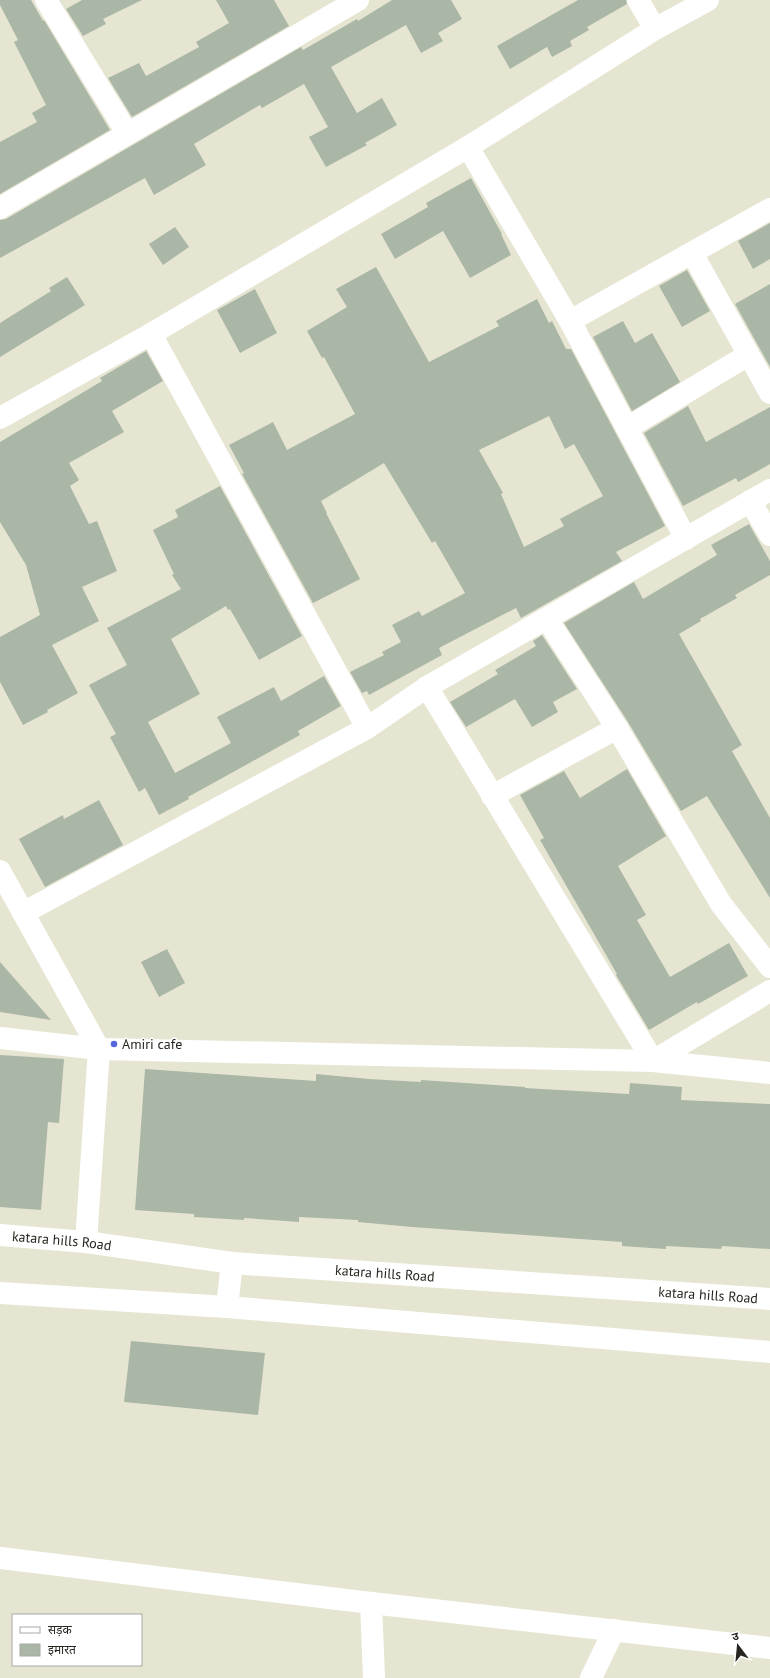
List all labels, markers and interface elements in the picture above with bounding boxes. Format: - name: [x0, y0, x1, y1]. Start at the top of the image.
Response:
- place label: Amiri cafe: [122, 1035, 182, 1053]
- marker: Amiri cafe: [109, 1039, 119, 1049]
- street label: katara hills Road: [11, 1227, 113, 1255]
- street label: katara hills Road: [334, 1261, 435, 1286]
- street label: katara hills Road: [658, 1283, 759, 1307]
- legend: [12, 1614, 142, 1666]
- text: सड़क: [48, 1622, 73, 1637]
- north arrow: [718, 1626, 758, 1666]
- text: उ: [730, 1629, 741, 1644]
- text: इमारत: [48, 1642, 77, 1657]

